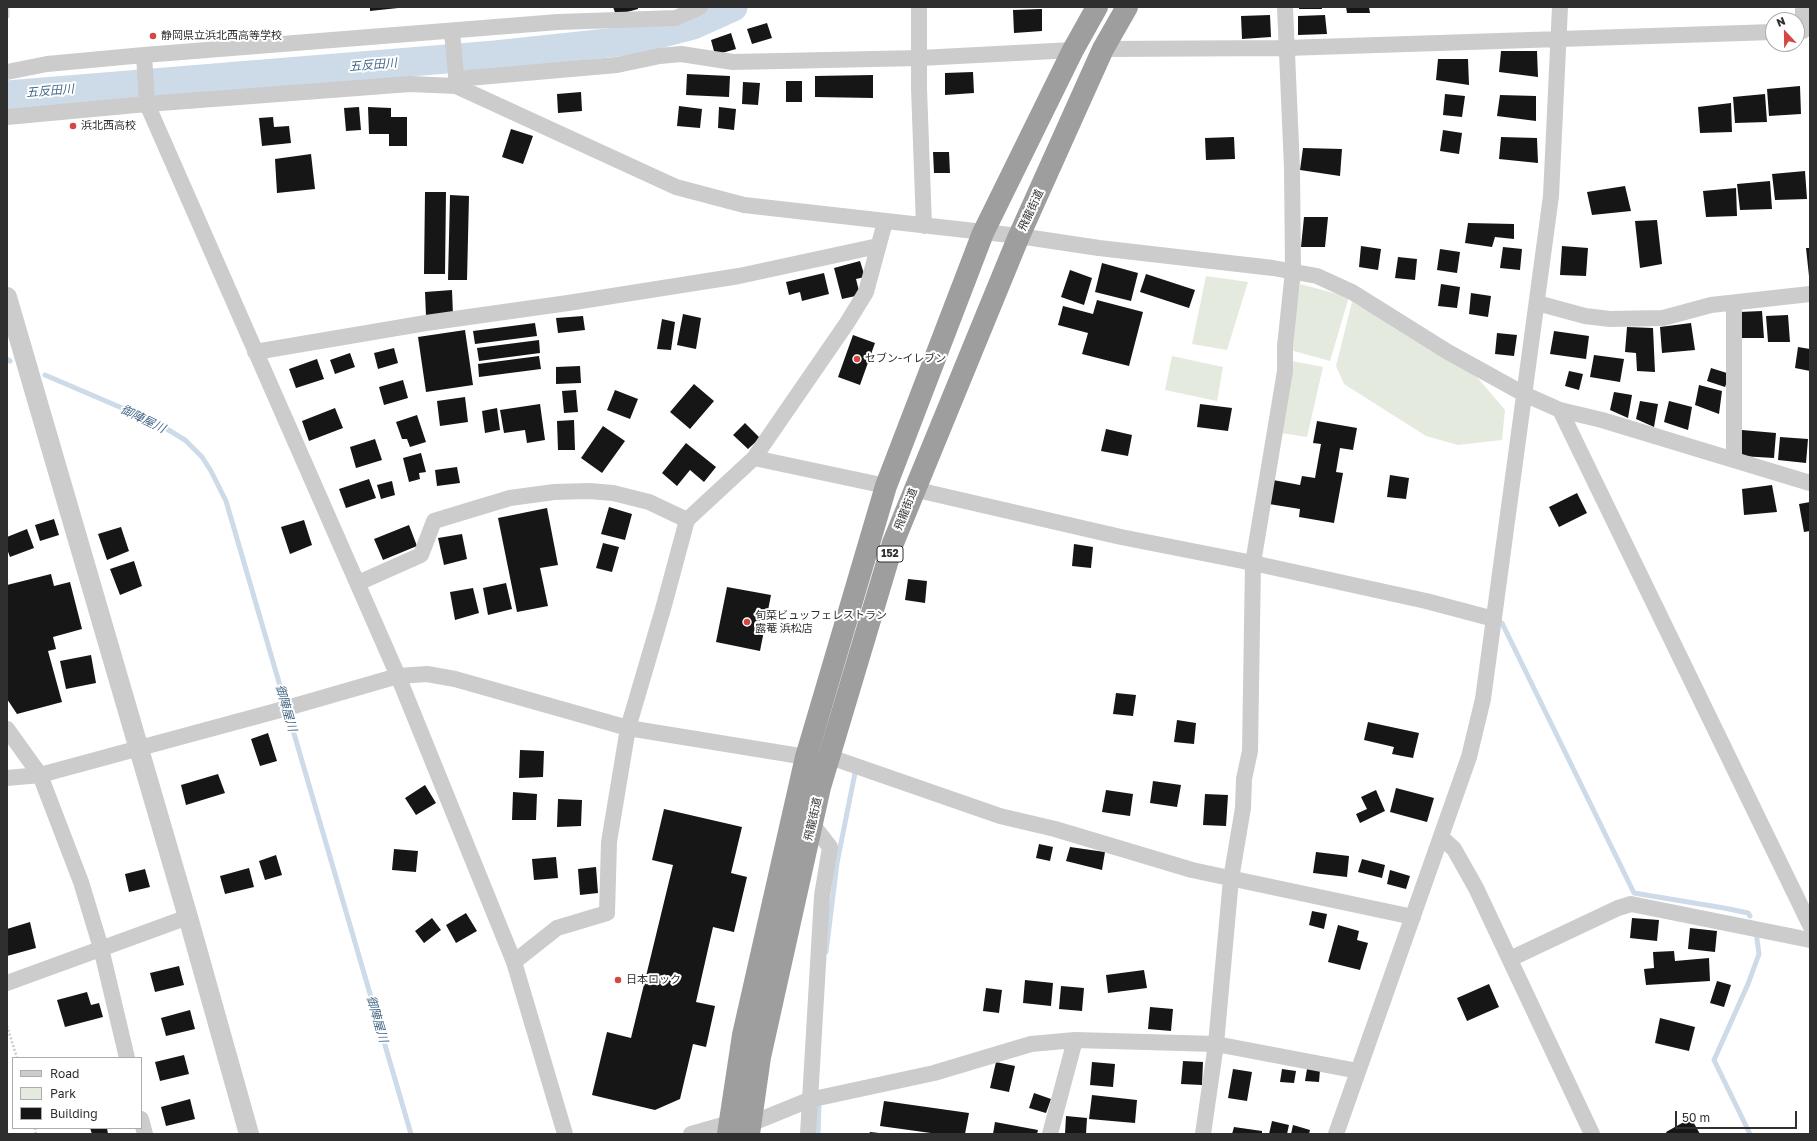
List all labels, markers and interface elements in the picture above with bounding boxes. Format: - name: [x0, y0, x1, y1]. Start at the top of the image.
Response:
- north arrow: [1765, 12, 1805, 52]
- text: N: [1774, 14, 1787, 29]
- place label: 静岡県立浜北西高等学校: [161, 29, 282, 43]
- marker: 静岡県立浜北西高等学校: [148, 31, 158, 41]
- water label: 五反田川: [348, 56, 398, 74]
- water label: 五反田川: [25, 82, 75, 100]
- place label: 浜北西高校: [81, 119, 136, 133]
- marker: 浜北西高校: [68, 121, 78, 131]
- street label: 飛龍街道: [1016, 187, 1046, 233]
- place label: セブン-イレブン: [865, 352, 946, 366]
- marker: セブン-イレブン: [852, 354, 862, 364]
- water label: 御陣屋川: [118, 402, 168, 436]
- street label: 飛龍街道: [892, 486, 920, 532]
- road number: 152: [877, 546, 903, 562]
- place label: 旬菜ビュッフェレストラン 露菴 浜松店: [755, 609, 887, 635]
- marker: 旬菜ビュッフェレストラン 露菴 浜松店: [742, 617, 752, 627]
- water label: 御陣屋川: [272, 683, 300, 733]
- street label: 飛龍街道: [802, 796, 824, 842]
- place label: 日本ロック: [626, 973, 681, 987]
- marker: 日本ロック: [613, 975, 623, 985]
- water label: 御陣屋川: [363, 994, 391, 1044]
- legend: [12, 1057, 142, 1129]
- text: Road: [50, 1066, 79, 1081]
- text: Park: [50, 1086, 76, 1101]
- scale bar: [1677, 1103, 1799, 1129]
- text: Building: [50, 1106, 98, 1121]
- text: 50 m: [1682, 1110, 1710, 1125]

